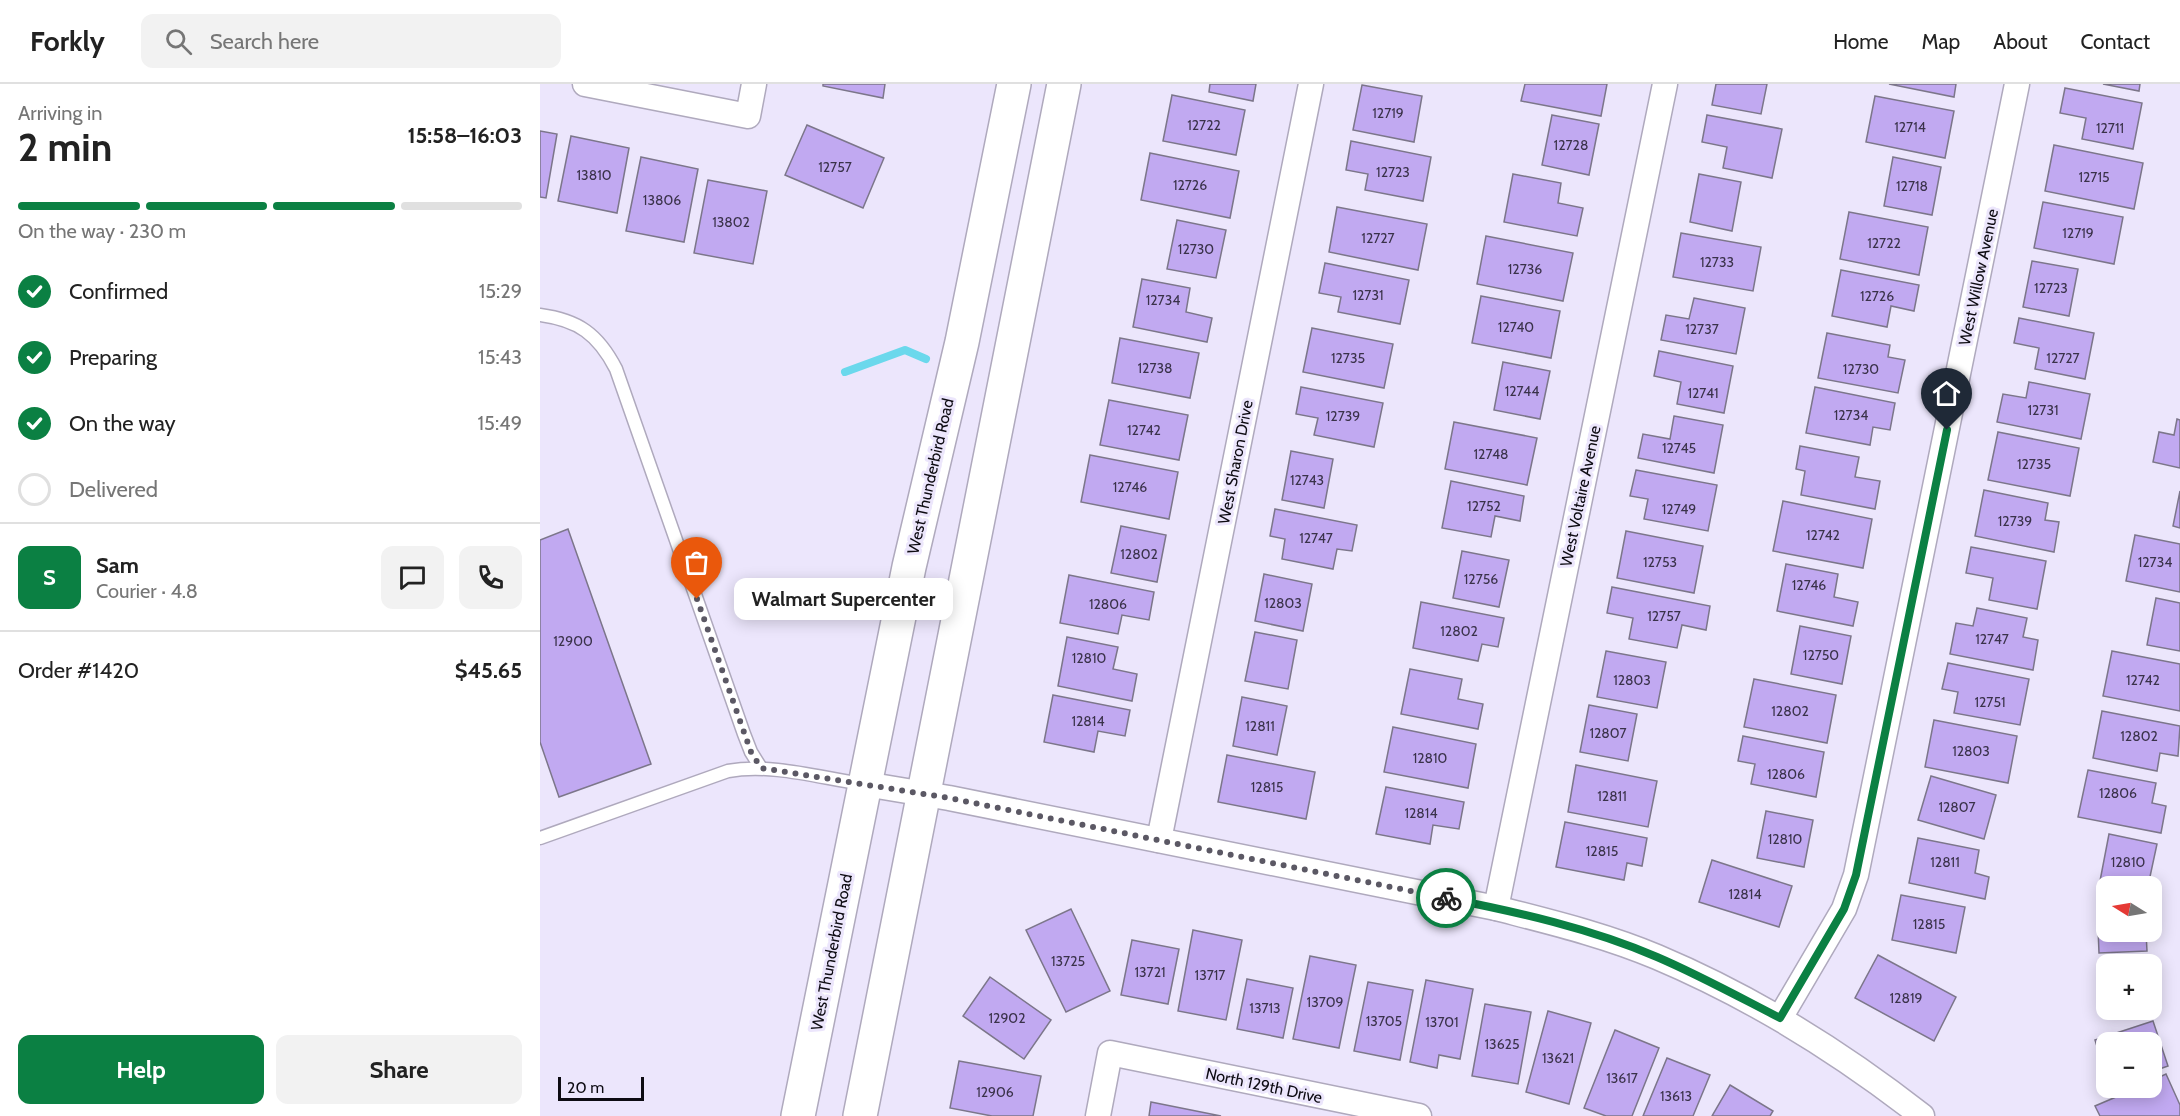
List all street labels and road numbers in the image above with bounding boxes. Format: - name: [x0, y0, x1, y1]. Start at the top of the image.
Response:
- street label: West Willow Avenue: [1955, 207, 2002, 347]
- street label: West Thunderbird Road: [903, 396, 958, 556]
- street label: West Sharon Drive: [1214, 398, 1257, 526]
- street label: West Voltaire Avenue: [1556, 424, 1605, 568]
- street label: West Thunderbird Road: [807, 872, 856, 1032]
- street label: North 129th Drive: [1204, 1064, 1324, 1107]

